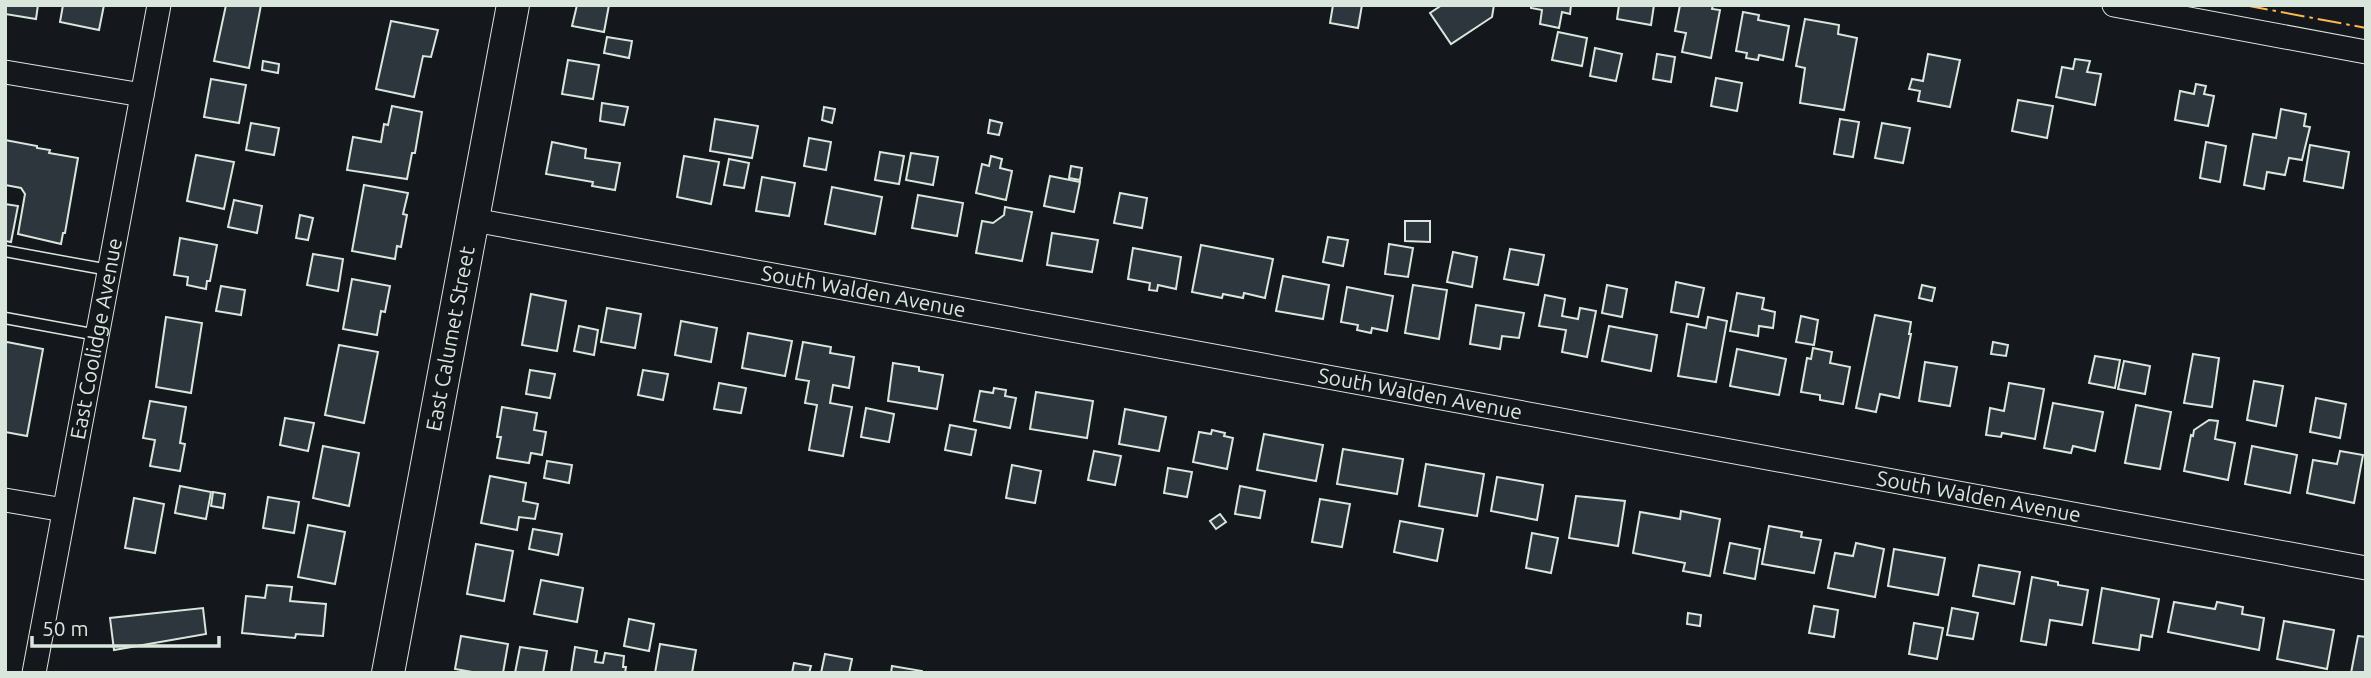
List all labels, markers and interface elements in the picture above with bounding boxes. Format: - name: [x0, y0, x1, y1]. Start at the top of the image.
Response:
- street label: East Coolidge Avenue: [65, 236, 126, 441]
- street label: East Calumet Street: [421, 244, 479, 433]
- street label: South Walden Avenue: [760, 260, 968, 321]
- street label: South Walden Avenue: [1316, 362, 1524, 424]
- street label: South Walden Avenue: [1875, 465, 2083, 526]
- scale bar: [32, 604, 219, 648]
- text: 50 m: [42, 616, 89, 640]

